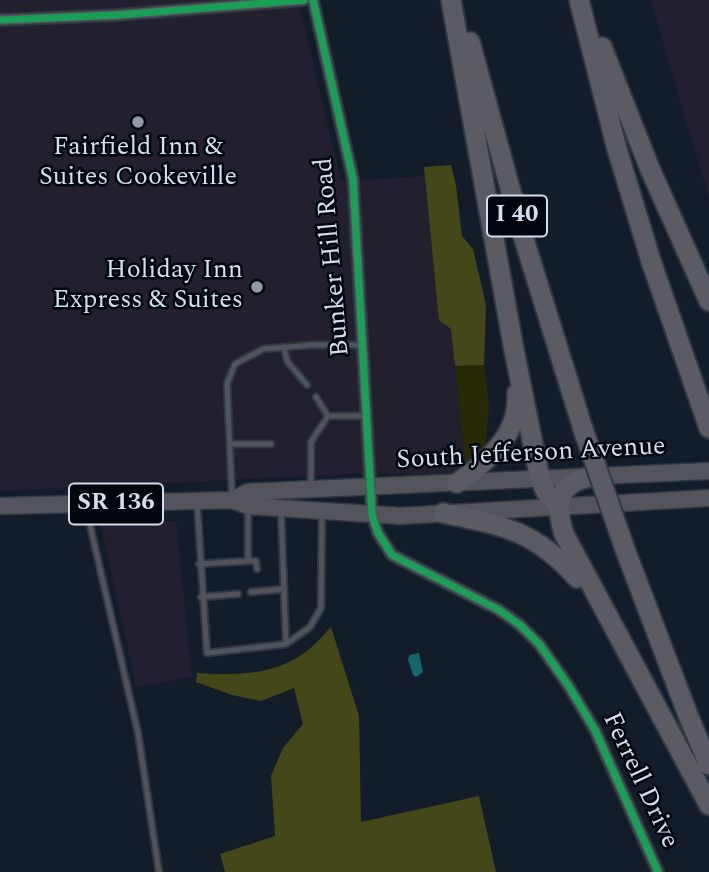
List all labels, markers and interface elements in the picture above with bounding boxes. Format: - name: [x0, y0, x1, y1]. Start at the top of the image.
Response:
- marker: Fairfield Inn & Suites Cookeville: [130, 114, 146, 130]
- place label: Fairfield Inn & Suites Cookeville: [39, 133, 237, 194]
- street label: Bunker Hill Road: [310, 156, 358, 358]
- road number: I 40: [487, 196, 547, 236]
- place label: Holiday Inn Express & Suites: [53, 256, 243, 318]
- marker: Holiday Inn Express & Suites: [249, 279, 265, 295]
- street label: South Jefferson Avenue: [396, 432, 666, 478]
- road number: SR 136: [69, 484, 163, 524]
- street label: Ferrell Drive: [594, 708, 684, 854]

